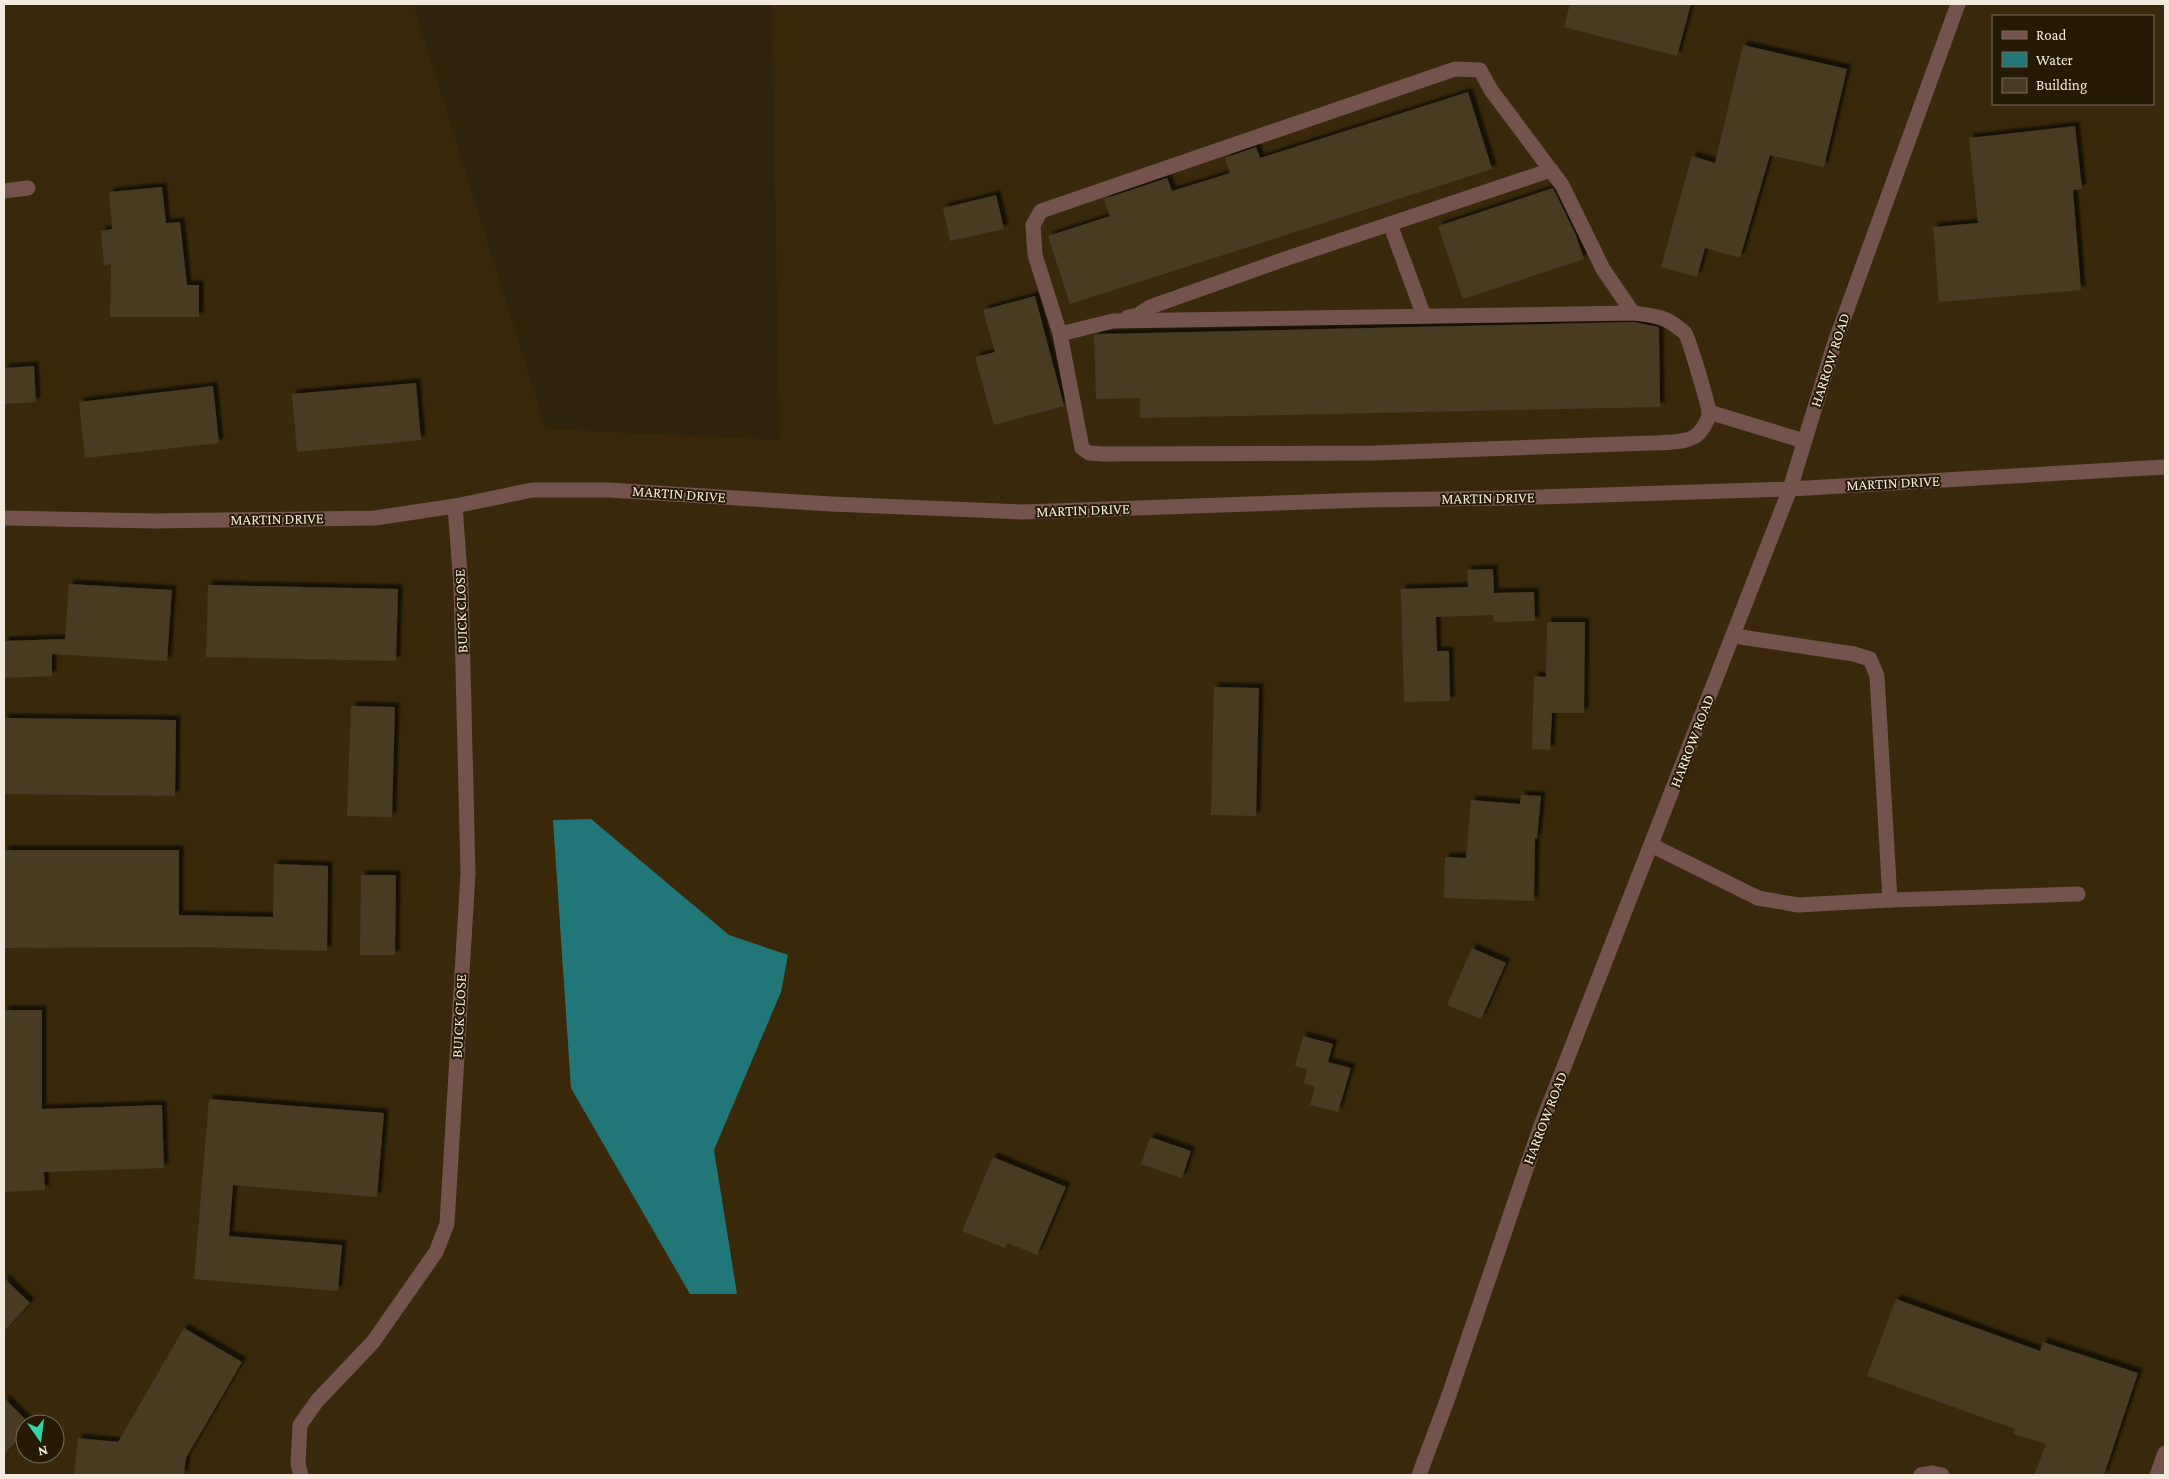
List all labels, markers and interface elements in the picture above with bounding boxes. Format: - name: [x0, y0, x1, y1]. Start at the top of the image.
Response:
- legend: [1992, 15, 2154, 105]
- text: Road: [2036, 27, 2067, 43]
- text: Water: [2036, 52, 2073, 68]
- text: Building: [2036, 77, 2087, 94]
- street label: HARROW ROAD: [1807, 311, 1853, 409]
- street label: MARTIN DRIVE: [1846, 473, 1940, 493]
- street label: MARTIN DRIVE: [632, 483, 726, 505]
- street label: MARTIN DRIVE: [1441, 489, 1535, 507]
- street label: MARTIN DRIVE: [1036, 500, 1130, 520]
- street label: MARTIN DRIVE: [230, 510, 324, 528]
- street label: BUICK CLOSE: [452, 569, 470, 653]
- street label: HARROW ROAD: [1667, 692, 1717, 790]
- street label: BUICK CLOSE: [449, 974, 469, 1058]
- street label: HARROW ROAD: [1520, 1069, 1570, 1167]
- north arrow: [15, 1414, 65, 1464]
- text: N: [36, 1443, 50, 1461]

